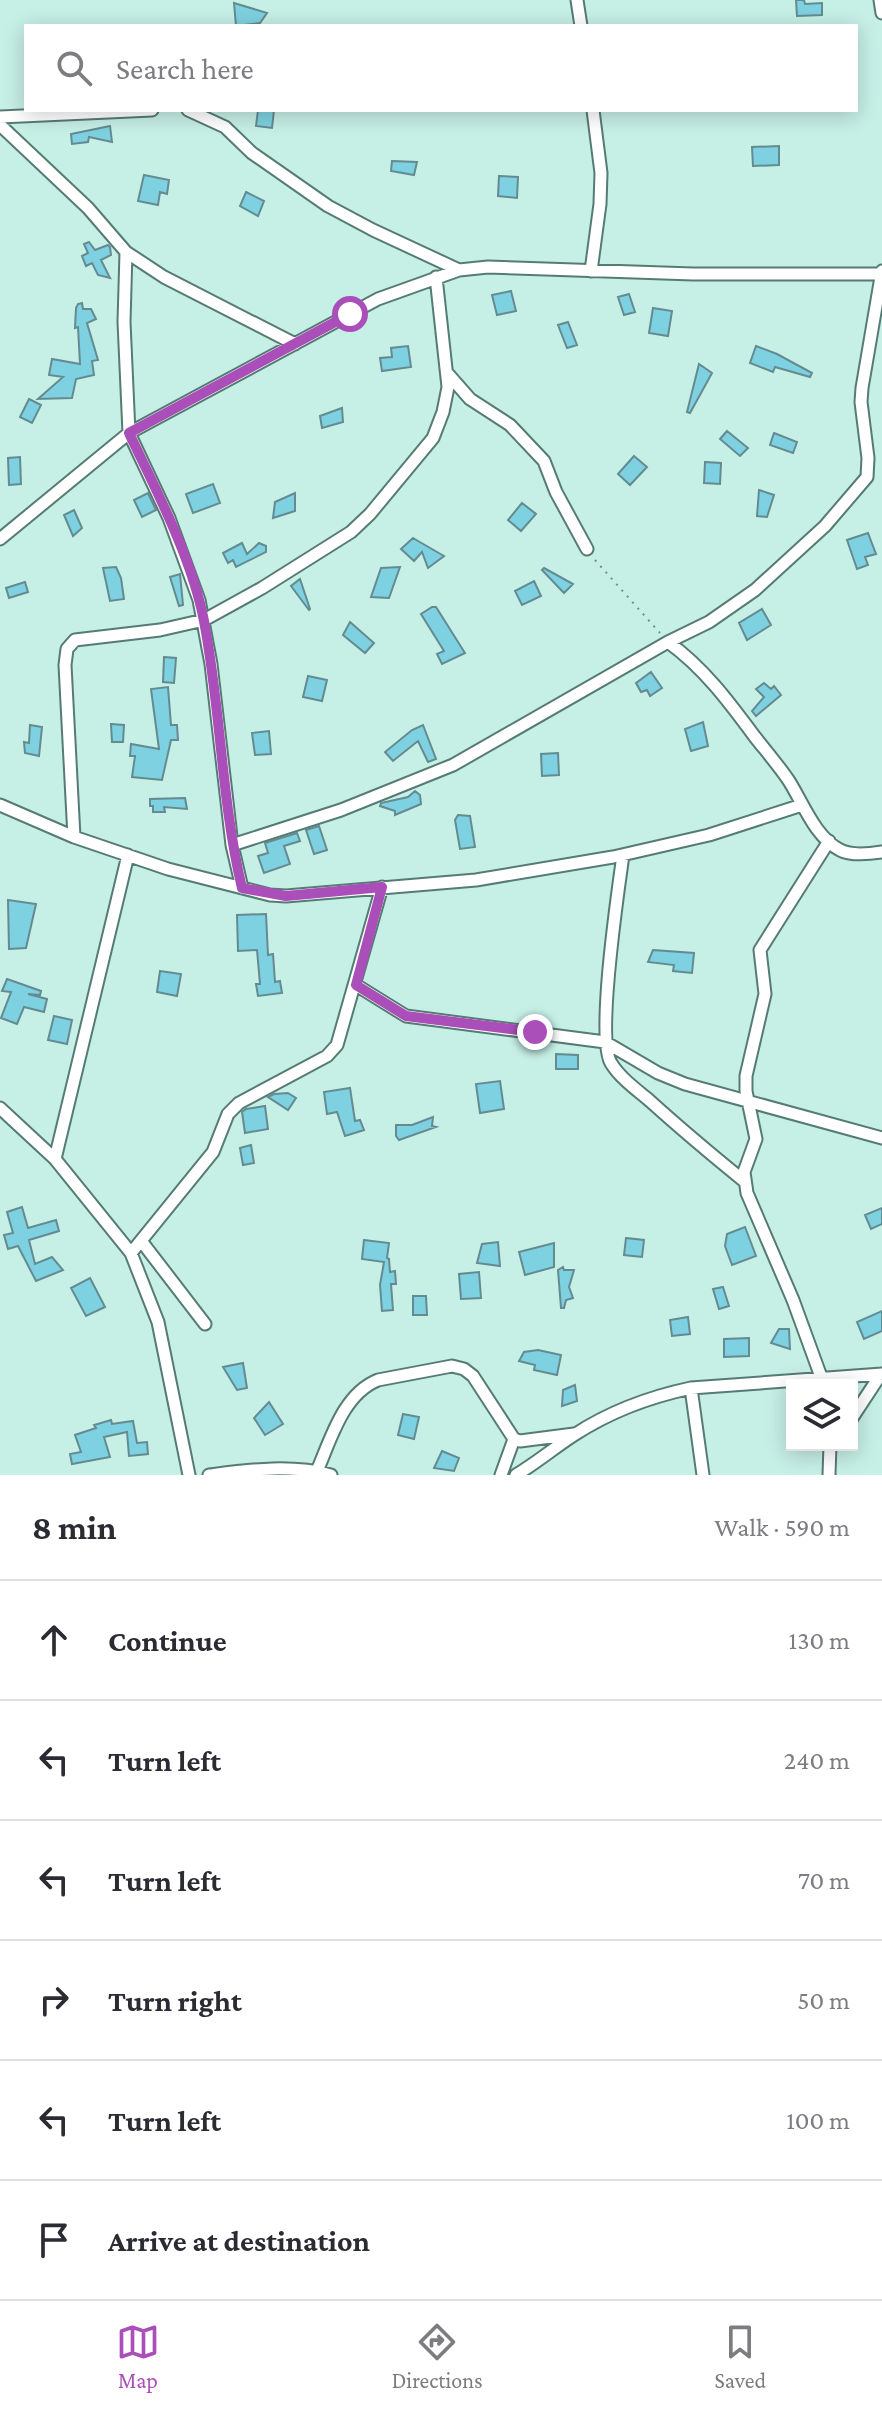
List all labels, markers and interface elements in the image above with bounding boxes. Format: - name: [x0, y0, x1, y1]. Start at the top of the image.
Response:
- search box: [24, 24, 858, 112]
- icon: search: [52, 46, 96, 90]
- text: Search here: [116, 52, 254, 85]
- route start: [332, 296, 368, 332]
- route end: [517, 1014, 553, 1050]
- map controls: [786, 1379, 858, 1451]
- button: layers: [786, 1379, 858, 1451]
- text: 8 min: [32, 1509, 117, 1546]
- text: Walk · 590 m: [714, 1513, 850, 1542]
- icon: ahead: [32, 1618, 76, 1662]
- text: Continue: [108, 1624, 227, 1657]
- text: 130 m: [789, 1626, 850, 1655]
- icon: left: [32, 1738, 76, 1782]
- text: Turn left: [108, 1744, 221, 1777]
- text: 240 m: [784, 1746, 850, 1775]
- icon: left: [32, 1858, 76, 1902]
- text: Turn left: [108, 1864, 221, 1897]
- text: 70 m: [798, 1866, 850, 1895]
- icon: right: [32, 1978, 76, 2022]
- text: Turn right: [108, 1984, 242, 2017]
- text: 50 m: [797, 1986, 850, 2015]
- icon: left: [32, 2098, 76, 2142]
- text: Turn left: [108, 2104, 221, 2137]
- text: 100 m: [786, 2106, 850, 2135]
- icon: arrive: [32, 2218, 76, 2262]
- text: Arrive at destination: [108, 2224, 370, 2257]
- tab: Map: [116, 2320, 160, 2393]
- tab: Directions: [392, 2320, 483, 2393]
- tab: Saved: [715, 2320, 766, 2393]

